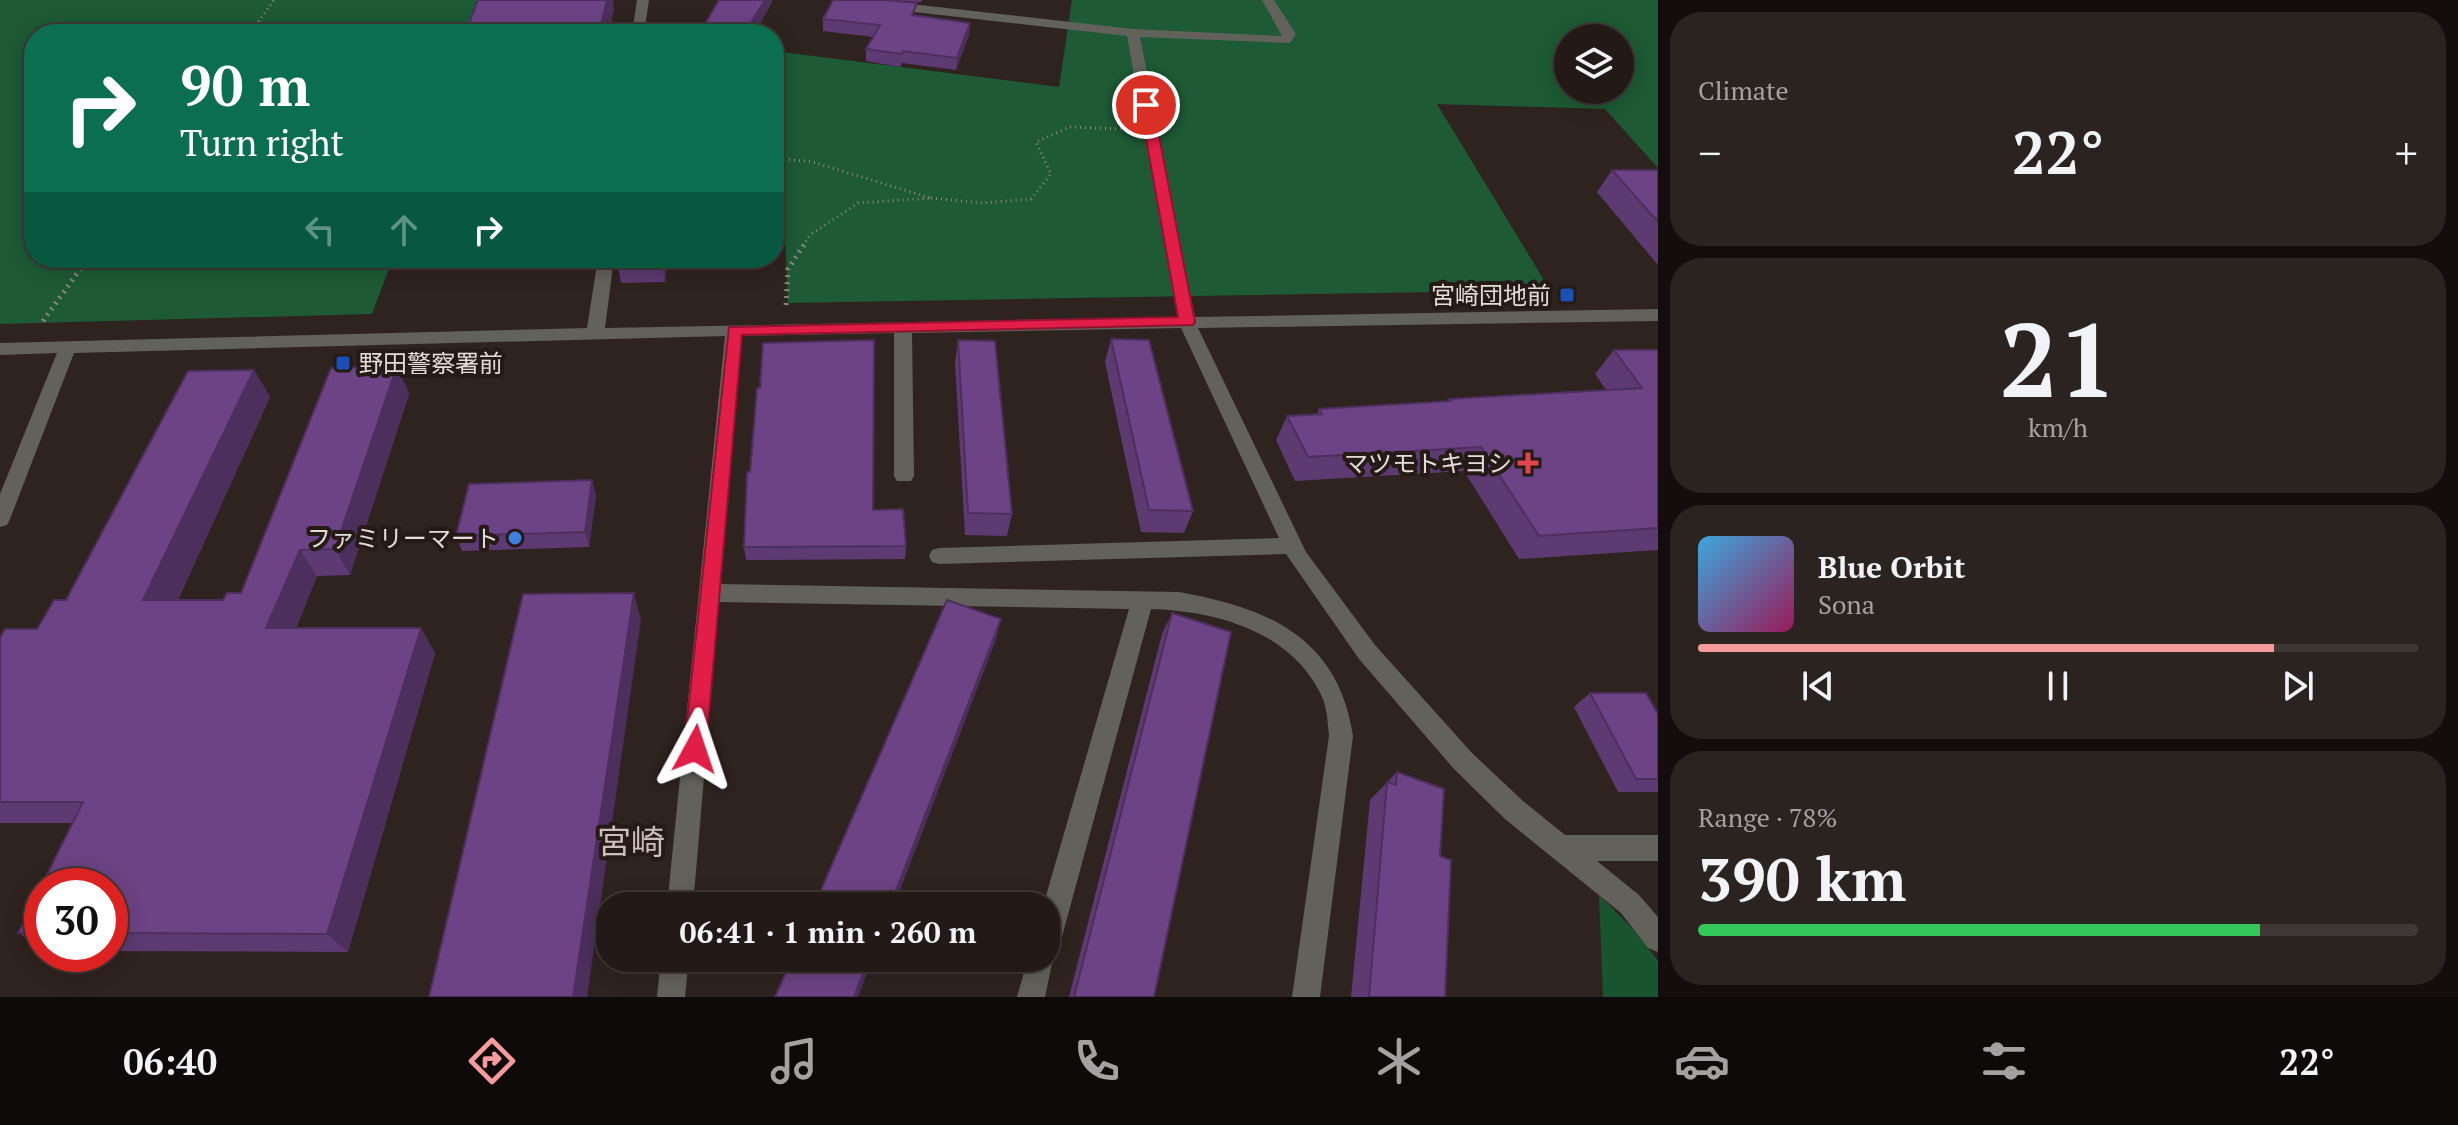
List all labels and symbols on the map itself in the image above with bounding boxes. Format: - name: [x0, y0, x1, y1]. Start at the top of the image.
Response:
- pin: [1112, 71, 1180, 139]
- place label: 宮崎団地前: [1431, 279, 1551, 311]
- marker: 宮崎団地前: [1558, 286, 1576, 304]
- place label: 野田警察署前: [359, 347, 503, 379]
- marker: 野田警察署前: [334, 354, 352, 372]
- place label: マツモトキヨシ: [1344, 447, 1512, 479]
- marker: マツモトキヨシ: [1519, 454, 1537, 472]
- place label: ファミリーマート: [307, 522, 499, 554]
- marker: ファミリーマート: [506, 529, 524, 547]
- position arrow: [653, 707, 737, 791]
- district label: 宮崎: [597, 819, 665, 864]
- speed limit sign: 30: [24, 868, 128, 972]

